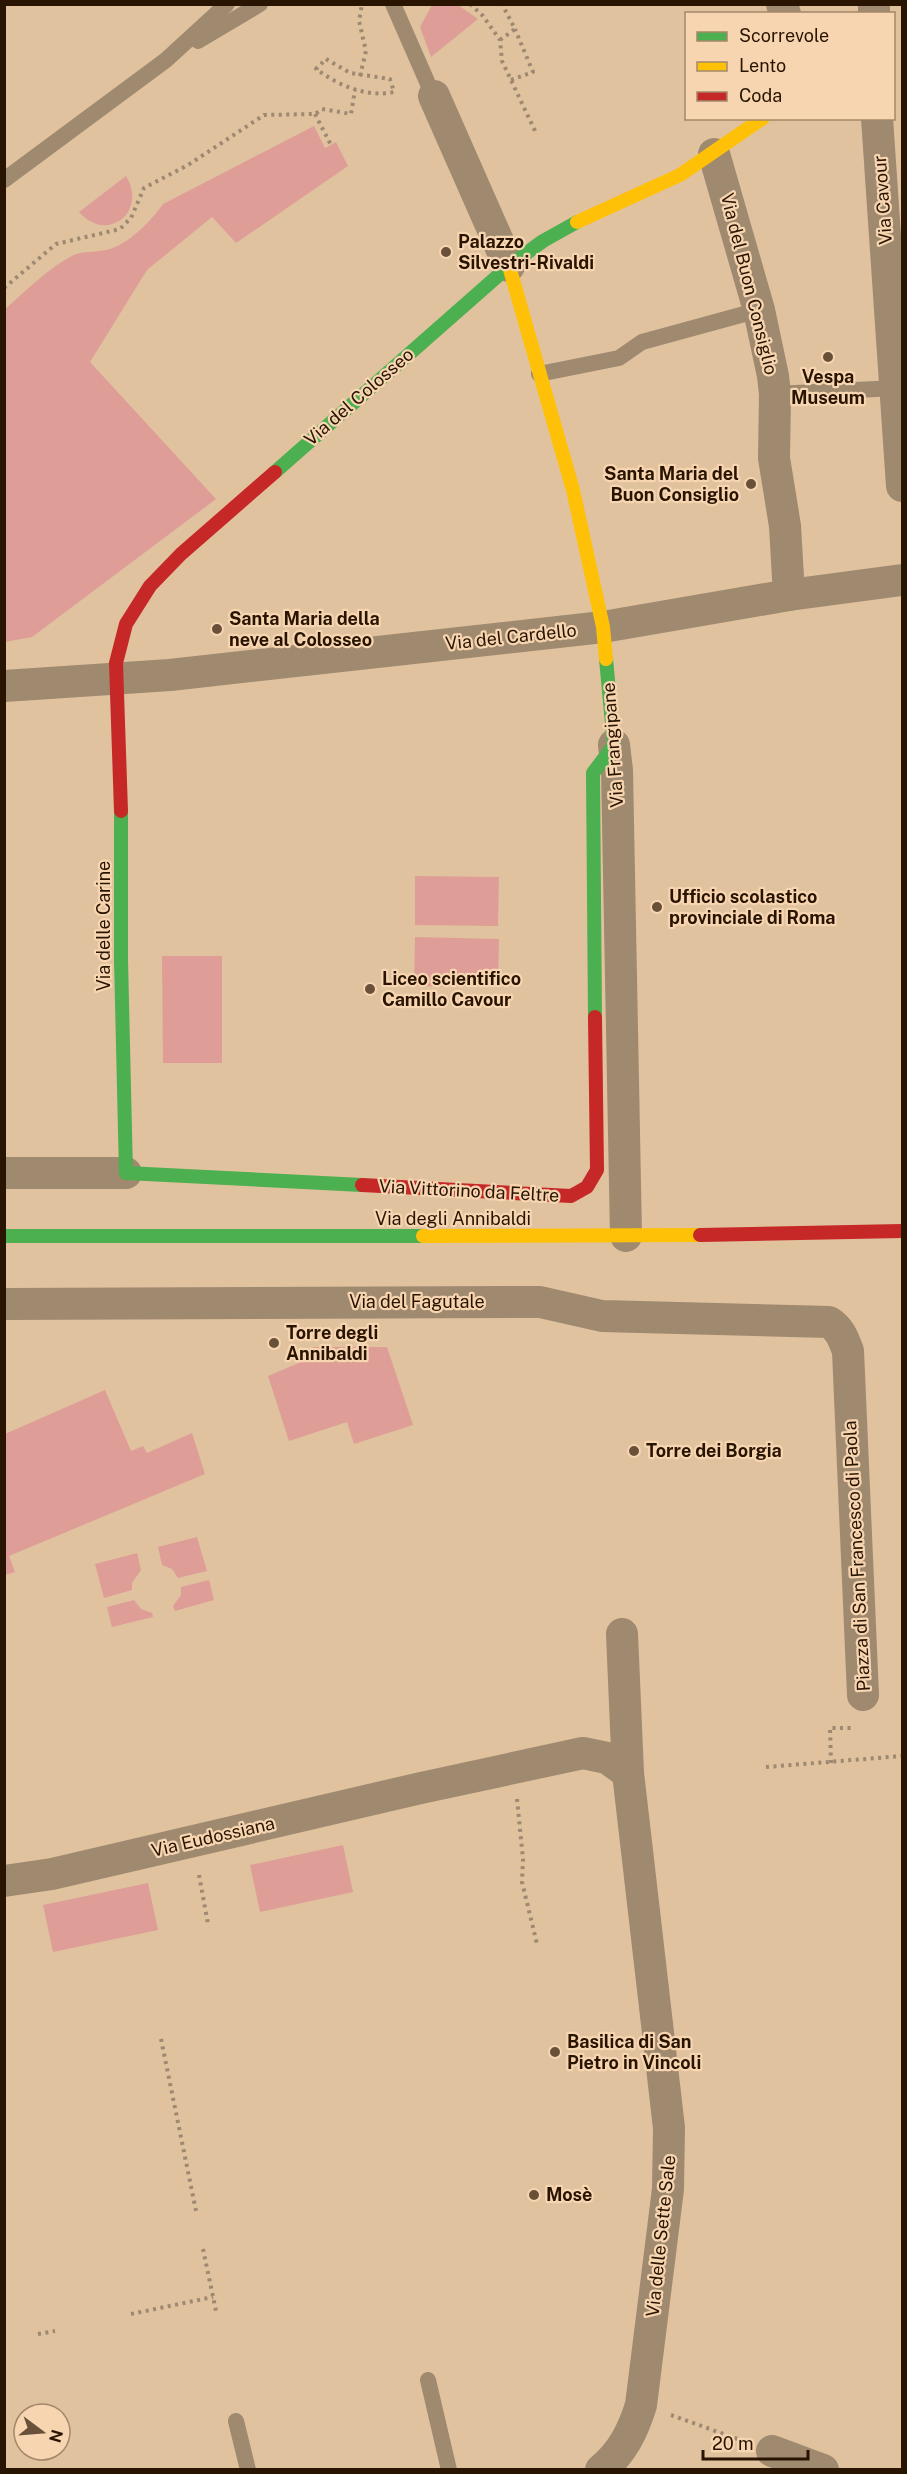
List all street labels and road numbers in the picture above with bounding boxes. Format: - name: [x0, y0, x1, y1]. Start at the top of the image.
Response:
- street label: Via Cavour: [869, 155, 896, 245]
- street label: Via del Buon Consiglio: [717, 191, 782, 377]
- street label: Via del Colosseo: [300, 344, 418, 450]
- street label: Via del Cardello: [444, 619, 578, 654]
- street label: Via Frangipane: [598, 682, 627, 808]
- street label: Via delle Carine: [93, 861, 114, 991]
- street label: Via Vittorino da Feltre: [378, 1175, 560, 1206]
- street label: Via degli Annibaldi: [375, 1208, 531, 1229]
- street label: Via del Fagutale: [349, 1291, 485, 1312]
- street label: Piazza di San Francesco di Paola: [839, 1420, 874, 1692]
- street label: Via Eudossiana: [149, 1812, 277, 1861]
- street label: Via delle Sette Sale: [642, 2154, 679, 2318]

